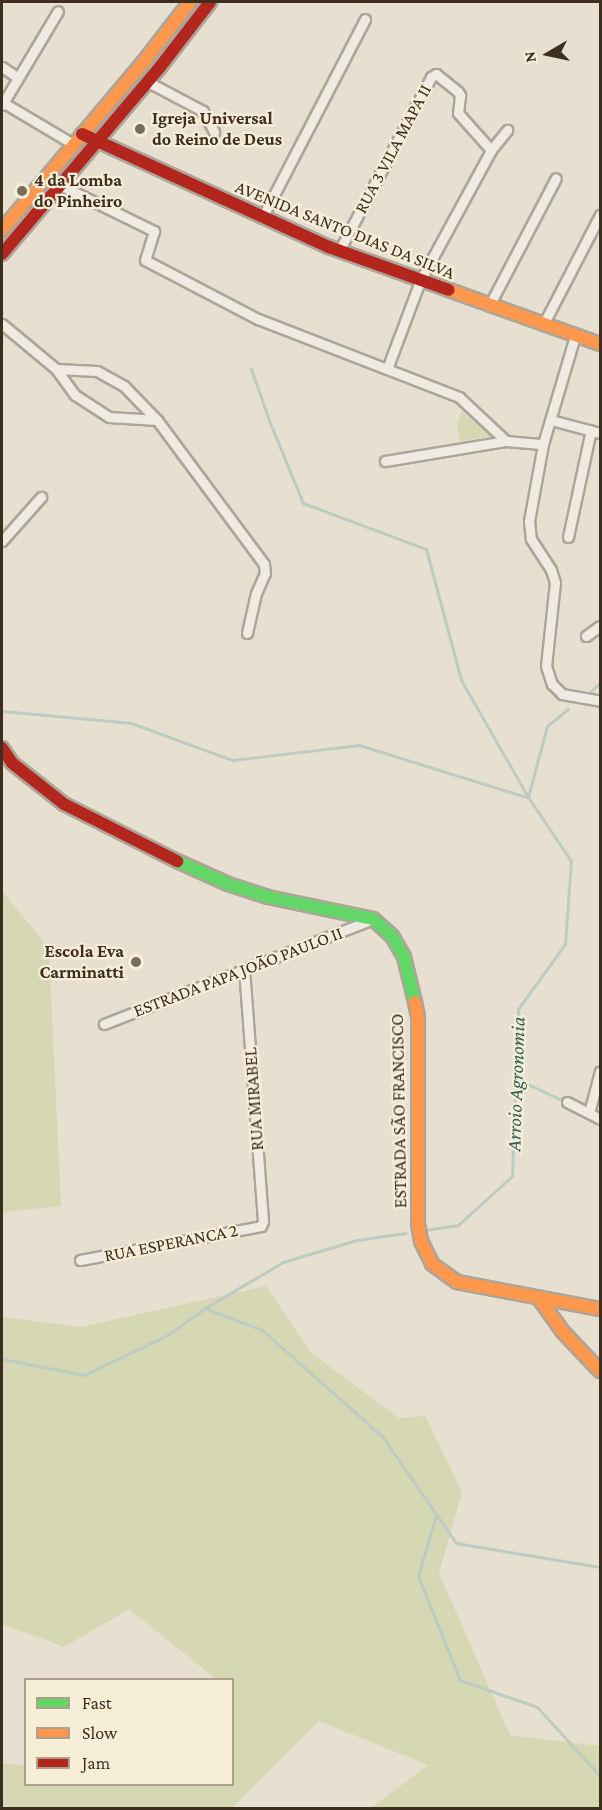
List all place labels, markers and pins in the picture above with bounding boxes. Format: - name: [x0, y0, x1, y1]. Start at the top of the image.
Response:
- place label: Igreja Universal do Reino de Deus: [152, 108, 282, 150]
- marker: Igreja Universal do Reino de Deus: [133, 122, 147, 136]
- place label: 4 da Lomba do Pinheiro: [34, 170, 122, 213]
- marker: 4 da Lomba do Pinheiro: [15, 184, 29, 198]
- place label: Escola Eva Carminatti: [39, 941, 124, 984]
- marker: Escola Eva Carminatti: [129, 955, 143, 969]

